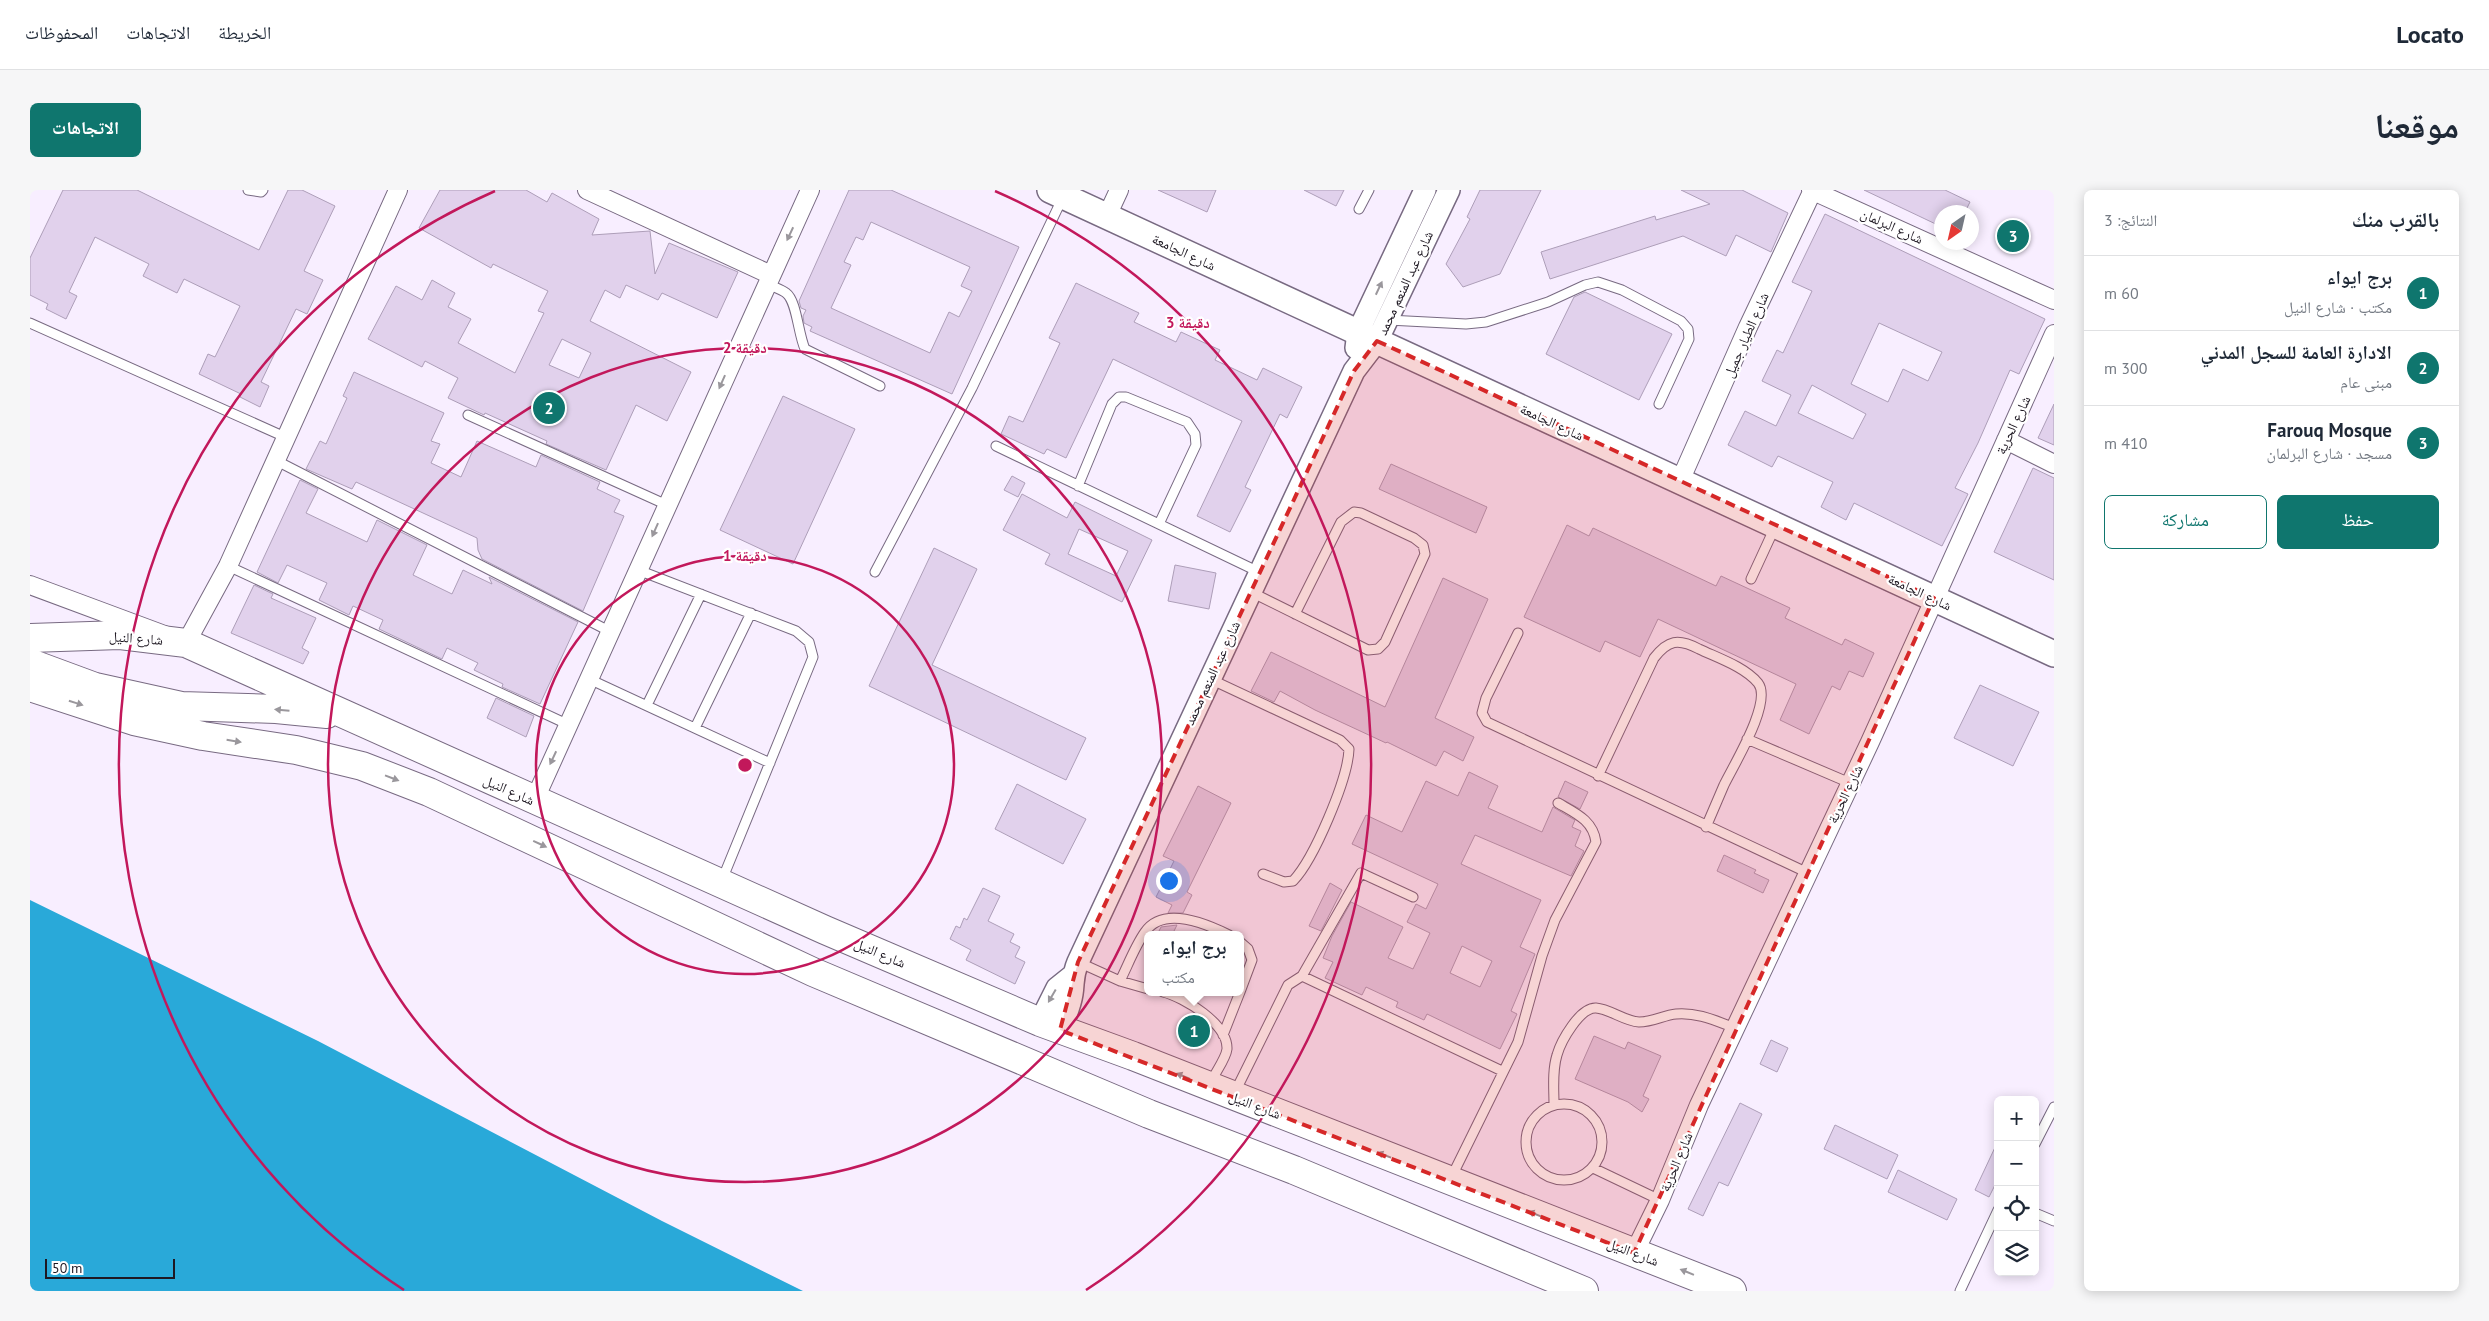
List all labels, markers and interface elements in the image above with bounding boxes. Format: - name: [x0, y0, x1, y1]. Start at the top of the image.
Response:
- text: Locato: [2396, 19, 2464, 50]
- text: المحفوظات: [25, 21, 98, 44]
- text: الاتجاهات: [126, 21, 190, 44]
- text: الخريطة: [218, 21, 271, 44]
- text: موقعنا: [2374, 102, 2459, 148]
- button: الاتجاهات: [30, 103, 141, 157]
- street label: شارع البرلمان: [1857, 204, 1926, 249]
- north arrow: [1934, 205, 1979, 250]
- text: بالقرب منك: [2352, 206, 2439, 233]
- text: النتائج: 3: [2104, 210, 2157, 230]
- pin: 3: [1997, 217, 2029, 255]
- one-way arrow: [786, 227, 794, 241]
- street label: شارع عبد المنعم محمد: [1373, 228, 1438, 338]
- street label: شارع الجامعة: [1149, 229, 1219, 275]
- text: برج ايواء: [2327, 265, 2392, 289]
- one-way arrow: [1375, 281, 1383, 295]
- text: 60 m: [2104, 283, 2139, 303]
- text: 1: [2418, 283, 2428, 303]
- street label: شارع الطيار جميل: [1719, 290, 1774, 381]
- text: مكتب · شارع النيل: [2284, 297, 2392, 317]
- text: 3 دقيقة: [1166, 313, 1210, 332]
- text: 2 دقيقة: [723, 338, 767, 357]
- text: الادارة العامة للسجل المدني: [2200, 340, 2392, 364]
- text: 300 m: [2104, 358, 2147, 378]
- text: 2: [2418, 358, 2428, 378]
- text: مبنى عام: [2340, 372, 2392, 392]
- one-way arrow: [717, 375, 725, 389]
- pin: 2: [533, 389, 565, 427]
- street label: شارع الحرية: [1992, 393, 2035, 458]
- street label: شارع الجامعة: [1517, 399, 1587, 445]
- text: Farouq Mosque: [2267, 418, 2392, 442]
- text: 410 m: [2104, 433, 2147, 453]
- text: 3: [2418, 433, 2428, 453]
- text: مسجد · شارع البرلمان: [2267, 443, 2392, 463]
- button: مشاركة: [2104, 495, 2267, 549]
- button: حفظ: [2277, 495, 2439, 549]
- one-way arrow: [651, 523, 659, 537]
- text: 1 دقيقة: [723, 546, 767, 565]
- street label: شارع الجامعة: [1885, 569, 1955, 615]
- street label: شارع عبد المنعم محمد: [1180, 618, 1245, 728]
- street label: شارع النيل: [108, 627, 164, 650]
- one-way arrow: [69, 699, 84, 707]
- one-way arrow: [274, 706, 290, 714]
- one-way arrow: [226, 737, 242, 745]
- one-way arrow: [549, 751, 557, 765]
- centre of rings: [736, 756, 754, 774]
- street label: شارع الحرية: [1823, 762, 1868, 827]
- street label: شارع النيل: [480, 771, 537, 810]
- one-way arrow: [384, 774, 399, 782]
- one-way arrow: [533, 841, 547, 849]
- your location: [1156, 868, 1182, 894]
- popup: [1144, 931, 1244, 996]
- street label: شارع النيل: [851, 934, 908, 973]
- text: برج ايواء: [1161, 935, 1227, 959]
- text: مكتب: [1161, 967, 1195, 987]
- one-way arrow: [1047, 989, 1056, 1003]
- pin: 1: [1178, 1012, 1210, 1050]
- one-way arrow: [1176, 1072, 1191, 1080]
- street label: شارع النيل: [1226, 1087, 1283, 1124]
- map controls: [1994, 1096, 2039, 1276]
- button: +: [1994, 1096, 2039, 1141]
- street label: شارع الحرية: [1655, 1130, 1697, 1195]
- button: −: [1994, 1141, 2039, 1186]
- one-way arrow: [1376, 1151, 1391, 1158]
- button: locate: [1994, 1186, 2039, 1231]
- one-way arrow: [1528, 1209, 1542, 1217]
- button: layers: [1994, 1231, 2039, 1276]
- street label: شارع النيل: [1604, 1234, 1661, 1271]
- scale bar: [45, 1256, 175, 1279]
- text: 50 m: [52, 1259, 82, 1277]
- one-way arrow: [1679, 1268, 1694, 1276]

